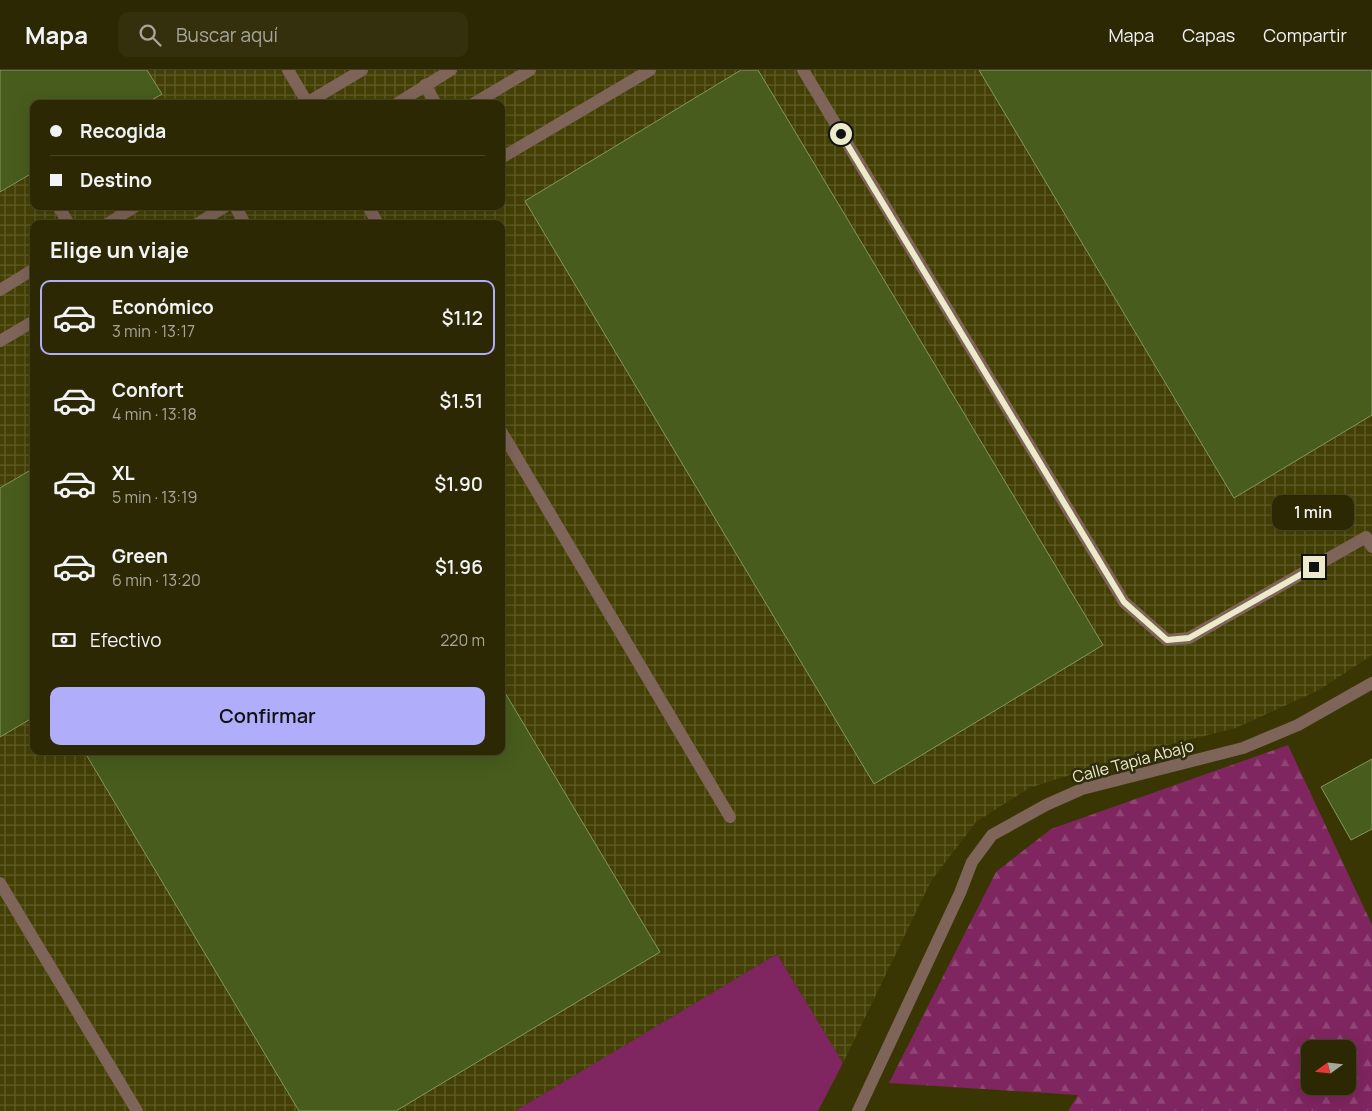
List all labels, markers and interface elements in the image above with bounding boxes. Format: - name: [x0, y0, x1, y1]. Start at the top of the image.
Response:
- search box: [118, 12, 468, 57]
- text: Mapa: [25, 18, 88, 51]
- icon: search: [136, 21, 164, 49]
- text: Buscar aquí: [176, 22, 278, 48]
- text: Mapa: [1108, 23, 1154, 47]
- text: Capas: [1182, 23, 1235, 47]
- text: Compartir: [1263, 23, 1347, 47]
- text: Recogida: [80, 118, 166, 144]
- route start: [830, 123, 852, 145]
- text: Destino: [80, 167, 152, 193]
- text: Elige un viaje: [50, 235, 189, 265]
- text: Económico: [112, 294, 214, 320]
- icon: car: [52, 295, 97, 340]
- text: $1.12: [442, 305, 483, 331]
- text: 3 min · 13:17: [112, 320, 195, 342]
- text: Confort: [112, 377, 184, 403]
- icon: car: [52, 378, 97, 423]
- text: $1.51: [440, 388, 483, 414]
- text: 4 min · 13:18: [112, 403, 197, 425]
- text: XL: [112, 460, 135, 486]
- icon: car: [52, 461, 97, 506]
- text: $1.90: [435, 471, 483, 497]
- text: 5 min · 13:19: [112, 486, 197, 508]
- callout: 1 min: [1273, 494, 1355, 530]
- text: 1 min: [1294, 501, 1332, 523]
- text: Green: [112, 543, 168, 569]
- icon: car: [52, 544, 97, 589]
- text: $1.96: [435, 554, 483, 580]
- route end: [1303, 556, 1325, 578]
- text: 6 min · 13:20: [112, 569, 201, 591]
- icon: cash: [50, 626, 78, 654]
- text: Efectivo: [90, 627, 161, 653]
- text: 220 m: [440, 629, 485, 651]
- button: Confirmar: [50, 687, 485, 745]
- street label: Calle Tapia Abajo: [1070, 734, 1196, 788]
- north arrow: [1301, 1040, 1356, 1095]
- map controls: [1301, 1040, 1356, 1095]

